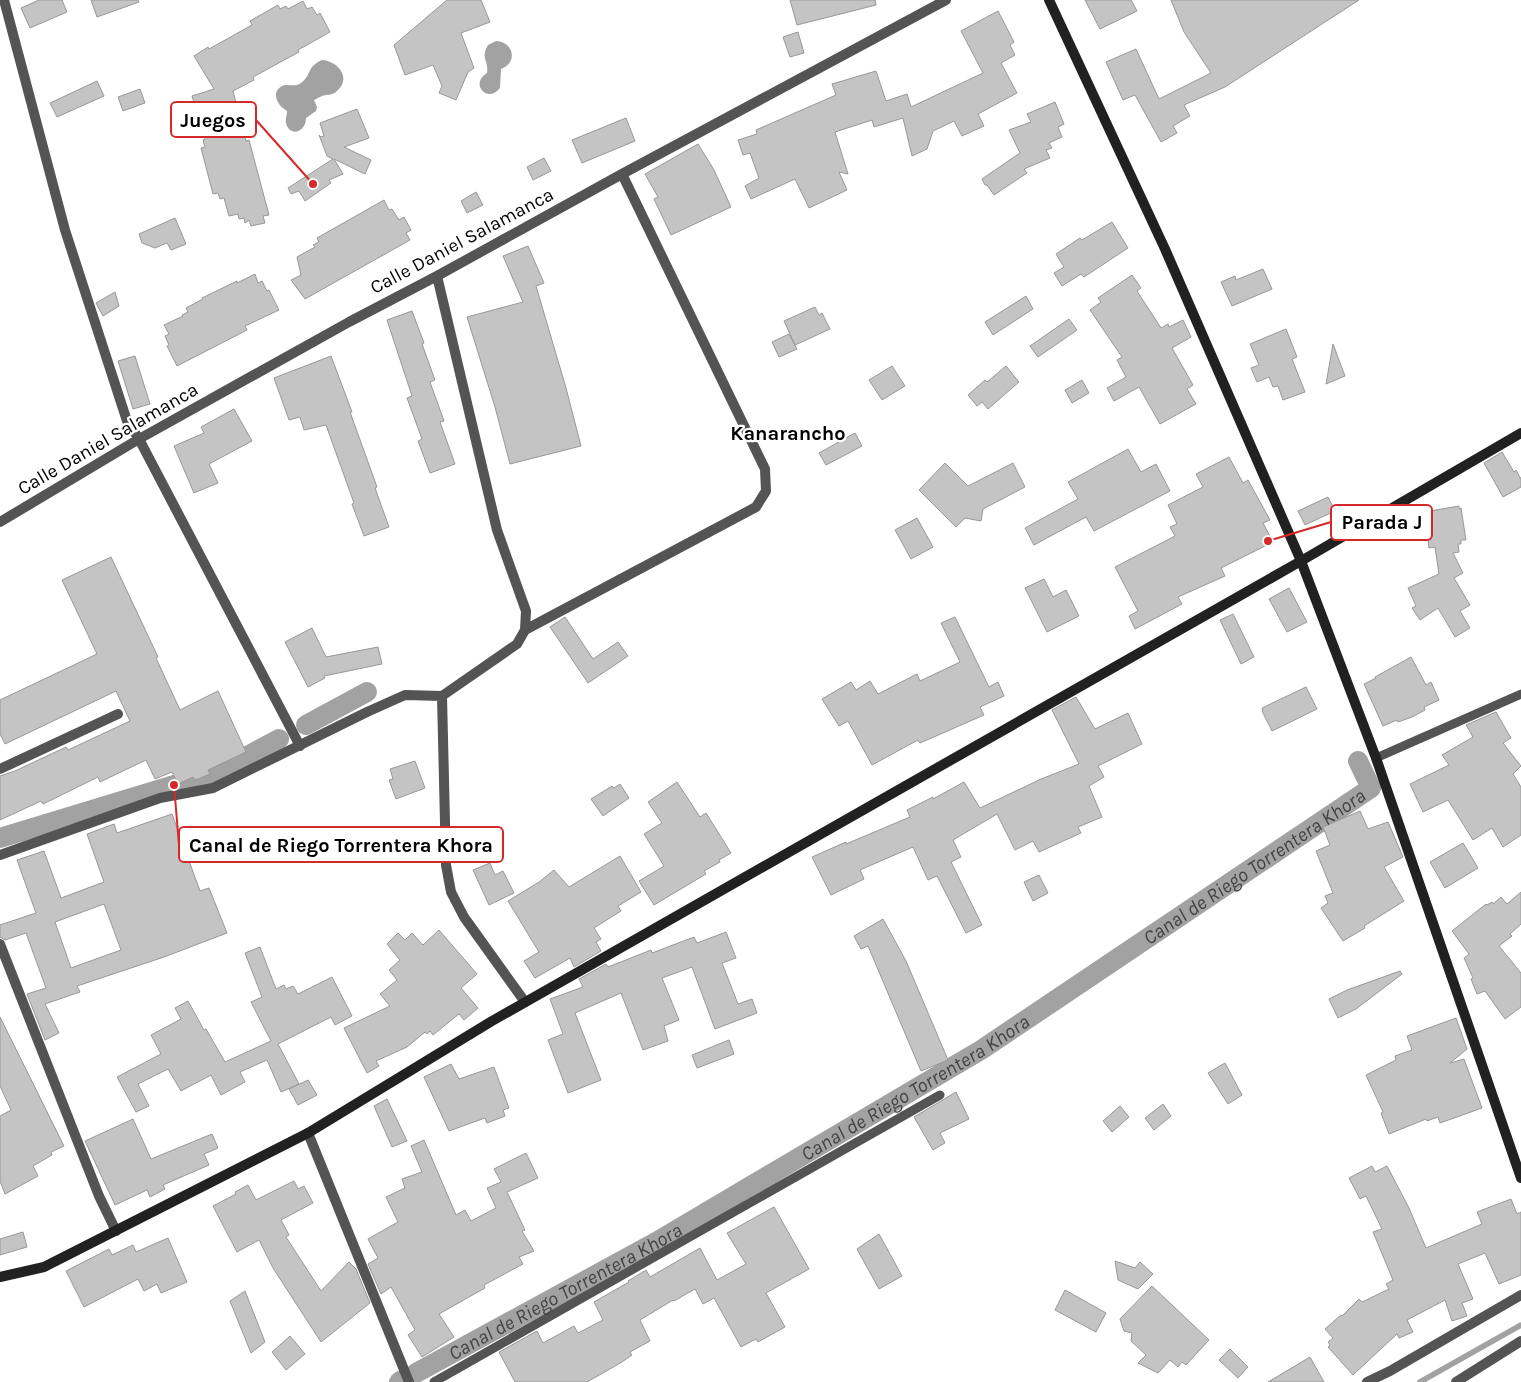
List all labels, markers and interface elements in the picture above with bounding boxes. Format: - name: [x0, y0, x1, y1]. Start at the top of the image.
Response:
- callout: Juegos: [171, 102, 256, 137]
- text: Juegos: [180, 109, 246, 132]
- street label: Calle Daniel Salamanca: [367, 183, 557, 299]
- street label: Calle Daniel Salamanca: [14, 378, 202, 500]
- district label: Kanarancho: [730, 422, 846, 445]
- callout: Parada J: [1331, 505, 1432, 540]
- text: Parada J: [1342, 511, 1422, 534]
- water label: Canal de Riego Torrentera Khora: [1139, 784, 1370, 949]
- callout: Canal de Riego Torrentera Khora: [179, 827, 503, 862]
- text: Canal de Riego Torrentera Khora: [189, 834, 493, 857]
- water label: Canal de Riego Torrentera Khora: [797, 1009, 1034, 1165]
- water label: Canal de Riego Torrentera Khora: [444, 1218, 686, 1365]

